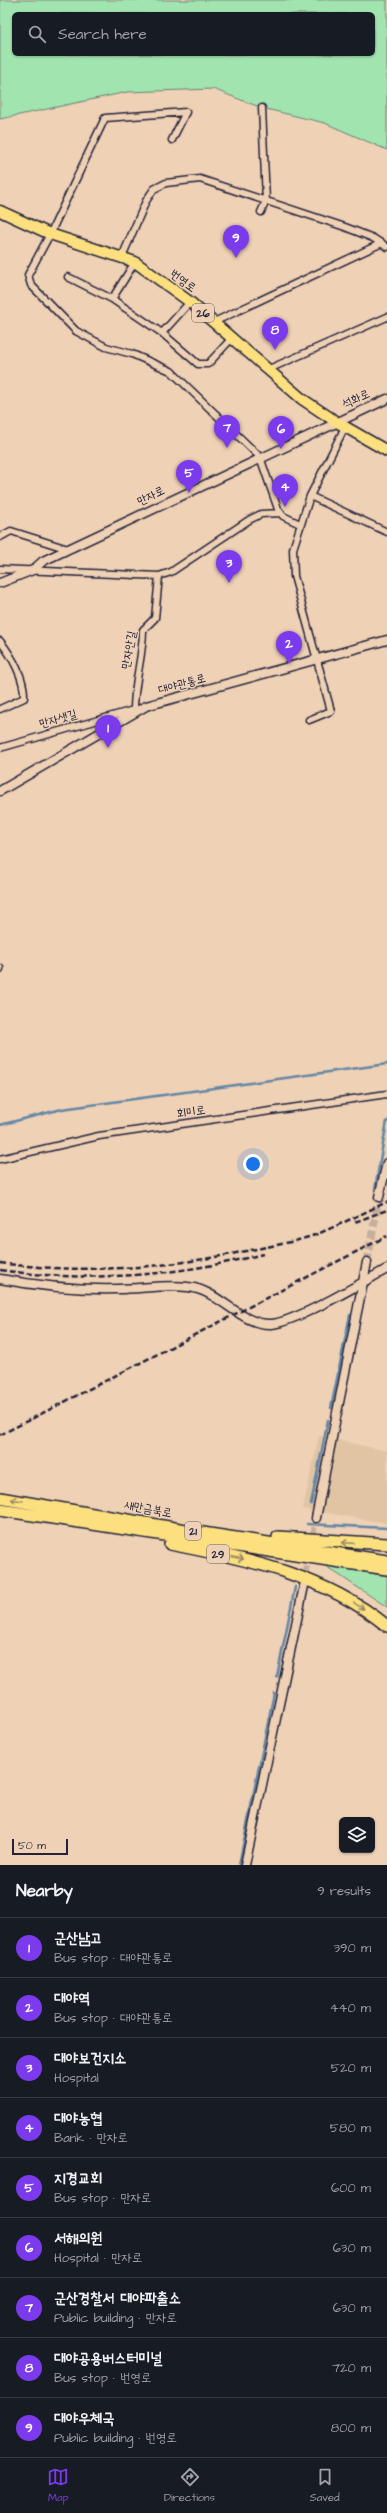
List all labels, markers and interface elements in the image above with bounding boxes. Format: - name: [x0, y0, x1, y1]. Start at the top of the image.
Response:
- search box: [12, 12, 375, 56]
- icon: search: [26, 23, 48, 45]
- text: Search here: [58, 24, 147, 45]
- pin: 9: [223, 225, 249, 258]
- street label: 번영로: [166, 266, 200, 296]
- road number: 26: [192, 304, 214, 322]
- pin: 8: [262, 317, 288, 350]
- street label: 석화로: [339, 385, 373, 413]
- pin: 7: [214, 415, 240, 448]
- pin: 6: [268, 416, 294, 449]
- pin: 5: [176, 460, 202, 493]
- pin: 4: [272, 474, 298, 507]
- street label: 만자로: [134, 482, 168, 510]
- pin: 3: [216, 550, 242, 583]
- street label: 만자안길: [117, 629, 141, 670]
- pin: 2: [276, 631, 302, 664]
- street label: 대야관통로: [156, 670, 208, 698]
- street label: 만자샛길: [37, 705, 79, 732]
- pin: 1: [95, 715, 121, 748]
- street label: 회미로: [175, 1102, 207, 1122]
- your location: [243, 1154, 263, 1174]
- one-way arrow: [11, 1496, 24, 1504]
- street label: 새만금북로: [123, 1496, 173, 1522]
- road number: 21: [185, 1522, 201, 1540]
- one-way arrow: [342, 1539, 355, 1546]
- road number: 29: [207, 1545, 229, 1563]
- one-way arrow: [232, 1554, 245, 1562]
- one-way arrow: [353, 1602, 364, 1610]
- map controls: [339, 1817, 375, 1853]
- button: layers: [339, 1817, 375, 1853]
- scale bar: [12, 1837, 68, 1856]
- text: 50 m: [18, 1838, 46, 1853]
- text: Nearby: [16, 1879, 73, 1903]
- text: 9 results: [317, 1882, 371, 1900]
- text: 군산남고: [54, 1928, 102, 1949]
- text: 1: [28, 1939, 30, 1957]
- text: 390 m: [333, 1939, 371, 1957]
- text: Bus stop · 대야관통로: [54, 1949, 172, 1967]
- text: 대야역: [54, 1988, 90, 2009]
- text: 2: [25, 1999, 33, 2017]
- text: 440 m: [330, 1999, 371, 2017]
- text: Bus stop · 대야관통로: [54, 2009, 172, 2027]
- text: 대야보건지소: [54, 2048, 126, 2069]
- text: 3: [26, 2059, 32, 2077]
- text: 520 m: [331, 2059, 371, 2077]
- text: Hospital: [54, 2069, 99, 2087]
- text: 대야농협: [54, 2108, 102, 2129]
- text: 4: [25, 2119, 33, 2137]
- text: 580 m: [330, 2119, 371, 2137]
- text: Bank · 만자로: [54, 2129, 128, 2147]
- text: 지경교회: [54, 2168, 102, 2189]
- text: 5: [24, 2179, 34, 2197]
- text: 600 m: [331, 2179, 371, 2197]
- text: Bus stop · 만자로: [54, 2189, 152, 2207]
- text: 서해의원: [54, 2228, 102, 2249]
- text: 6: [25, 2239, 33, 2257]
- text: 630 m: [333, 2239, 371, 2257]
- text: Hospital · 만자로: [54, 2249, 142, 2267]
- text: 군산경찰서 대야파출소: [54, 2288, 181, 2309]
- text: 7: [25, 2299, 33, 2317]
- text: 630 m: [333, 2299, 371, 2317]
- text: Public building · 만자로: [54, 2309, 177, 2327]
- text: 대야공용버스터미널: [54, 2348, 163, 2369]
- text: 8: [25, 2359, 33, 2377]
- text: 720 m: [332, 2359, 371, 2377]
- text: Bus stop · 번영로: [54, 2369, 152, 2387]
- text: 대야우체국: [54, 2408, 114, 2429]
- text: 9: [25, 2419, 33, 2437]
- text: 800 m: [331, 2419, 371, 2437]
- text: Public building · 번영로: [54, 2429, 177, 2447]
- tab: Map: [47, 2466, 69, 2505]
- tab: Directions: [164, 2466, 215, 2505]
- tab: Saved: [310, 2466, 340, 2505]

